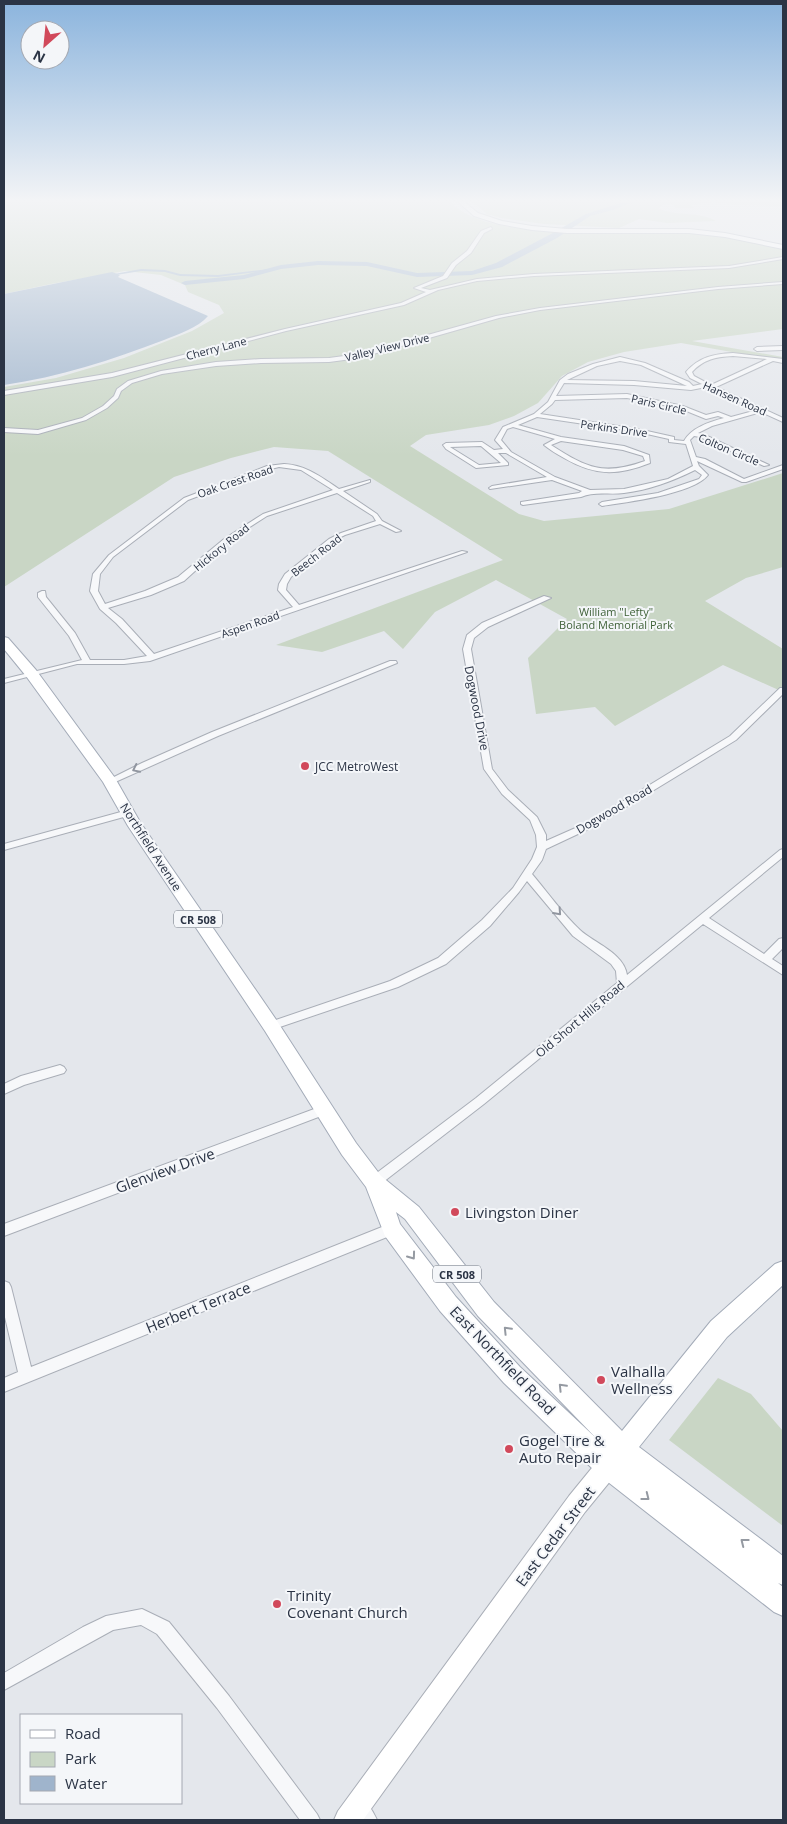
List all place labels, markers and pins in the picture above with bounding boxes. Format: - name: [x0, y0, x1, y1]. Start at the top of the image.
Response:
- place label: JCC MetroWest: [314, 758, 398, 775]
- marker: JCC MetroWest: [299, 760, 311, 772]
- place label: Livingston Diner: [465, 1202, 578, 1222]
- marker: Livingston Diner: [449, 1206, 461, 1218]
- place label: Valhalla Wellness: [611, 1361, 673, 1398]
- marker: Valhalla Wellness: [595, 1374, 607, 1386]
- place label: Gogel Tire & Auto Repair: [519, 1430, 605, 1467]
- marker: Gogel Tire & Auto Repair: [503, 1443, 515, 1455]
- place label: Trinity Covenant Church: [287, 1585, 408, 1622]
- marker: Trinity Covenant Church: [271, 1598, 283, 1610]

